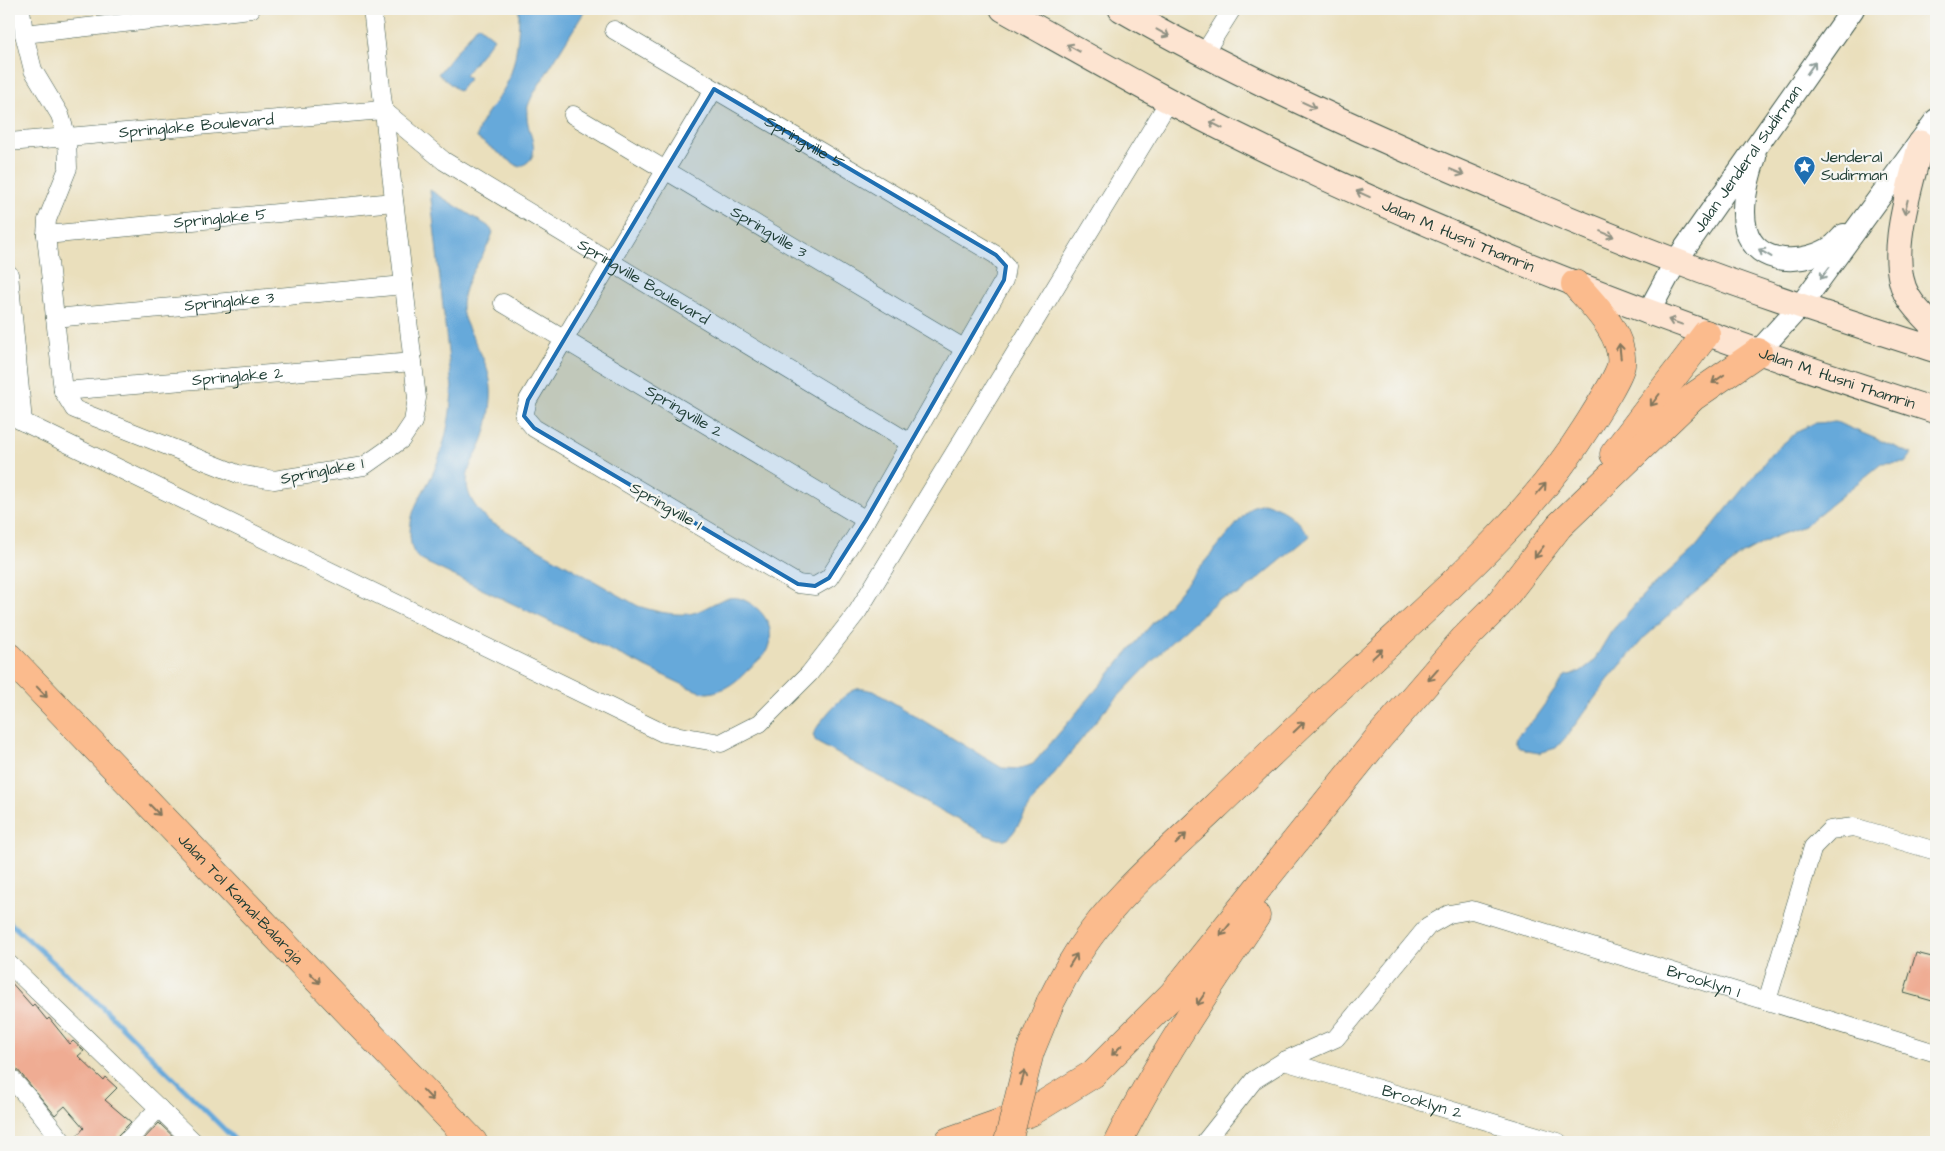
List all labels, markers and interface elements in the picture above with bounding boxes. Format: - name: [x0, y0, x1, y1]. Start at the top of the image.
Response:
- one-way arrow: [1156, 28, 1171, 38]
- one-way arrow: [1066, 42, 1080, 52]
- one-way arrow: [1806, 61, 1816, 75]
- street label: Jalan Jenderal Sudirman: [1688, 80, 1807, 237]
- one-way arrow: [1301, 101, 1316, 111]
- street label: Springlake Boulevard: [118, 108, 275, 144]
- street label: Springville 5: [761, 110, 849, 175]
- one-way arrow: [1208, 120, 1223, 130]
- place label: Jenderal Sudirman: [1821, 146, 1887, 186]
- place icon: Jenderal Sudirman: [1793, 154, 1817, 185]
- one-way arrow: [1449, 167, 1464, 177]
- one-way arrow: [1356, 188, 1371, 198]
- street label: Jalan M. Husni Thamrin: [1378, 194, 1538, 278]
- one-way arrow: [1901, 199, 1910, 215]
- street label: Springville 3: [726, 200, 811, 263]
- street label: Springlake 5: [173, 203, 268, 234]
- one-way arrow: [1599, 229, 1614, 239]
- street label: Springville Boulevard: [573, 233, 714, 330]
- one-way arrow: [1758, 247, 1772, 257]
- one-way arrow: [1820, 266, 1830, 280]
- street label: Springlake 3: [183, 286, 275, 317]
- one-way arrow: [1667, 317, 1683, 326]
- street label: Jalan M. Husni Thamrin: [1756, 342, 1918, 415]
- one-way arrow: [1615, 343, 1625, 359]
- street label: Springlake 2: [191, 362, 284, 391]
- one-way arrow: [1712, 375, 1726, 385]
- street label: Springville 2: [641, 380, 727, 443]
- one-way arrow: [1650, 393, 1660, 407]
- street label: Springlake 1: [279, 452, 366, 491]
- street label: Springville 1: [626, 477, 706, 536]
- one-way arrow: [1535, 483, 1547, 496]
- one-way arrow: [1533, 545, 1544, 558]
- one-way arrow: [1370, 648, 1383, 660]
- one-way arrow: [1427, 669, 1439, 682]
- one-way arrow: [36, 686, 48, 698]
- one-way arrow: [1292, 721, 1305, 733]
- one-way arrow: [149, 803, 161, 816]
- street label: Jalan Tol Kamal–Balaraja: [173, 829, 309, 969]
- one-way arrow: [1175, 833, 1187, 845]
- one-way arrow: [1220, 923, 1231, 936]
- one-way arrow: [1069, 954, 1079, 968]
- street label: Brooklyn 1: [1664, 960, 1743, 1003]
- one-way arrow: [309, 971, 321, 984]
- one-way arrow: [1196, 992, 1206, 1006]
- one-way arrow: [1111, 1044, 1123, 1057]
- one-way arrow: [1019, 1070, 1029, 1086]
- street label: Brooklyn 2: [1379, 1080, 1465, 1124]
- one-way arrow: [422, 1089, 434, 1101]

